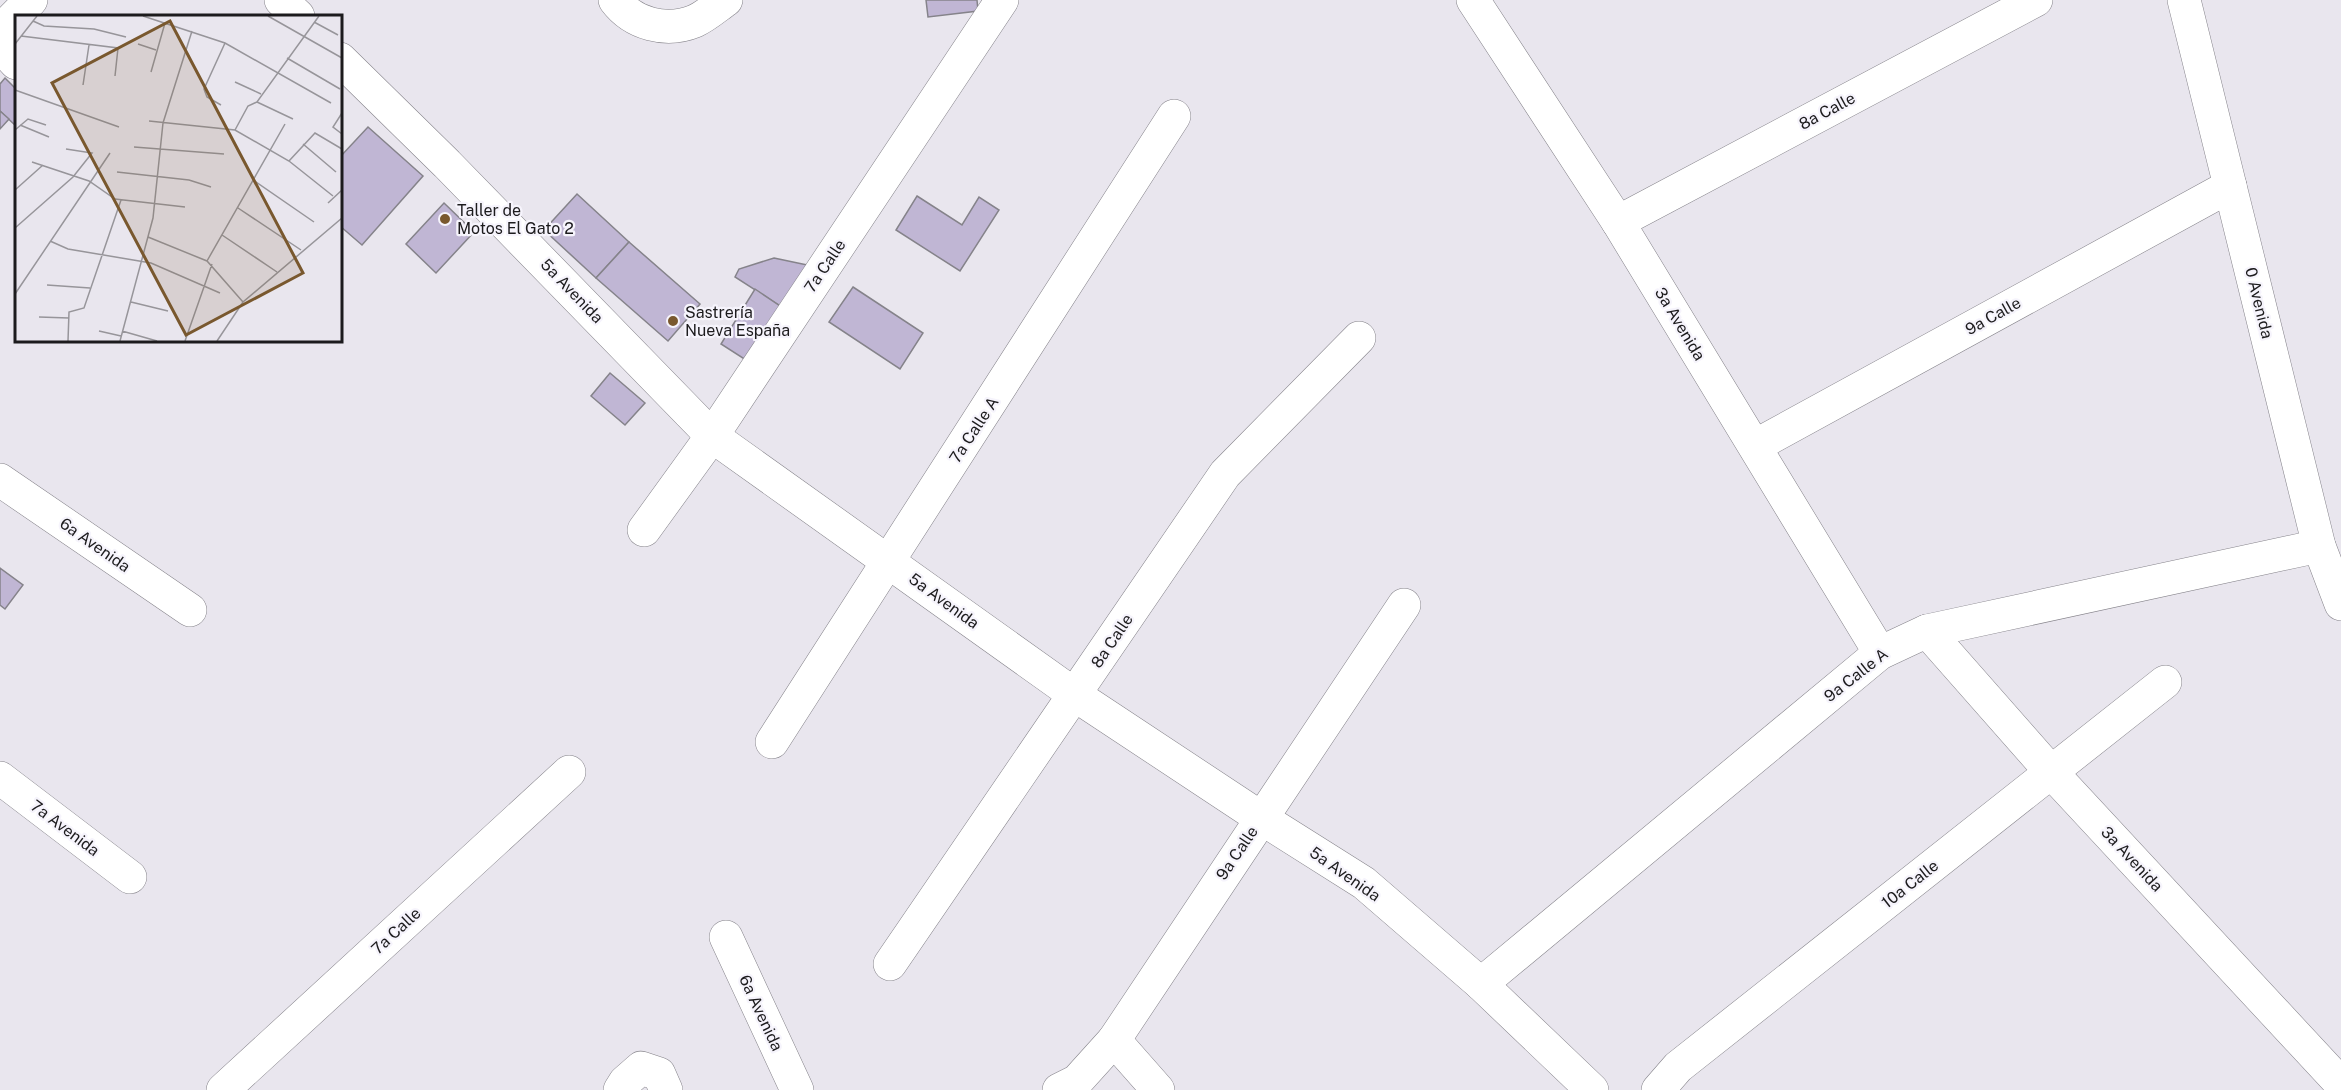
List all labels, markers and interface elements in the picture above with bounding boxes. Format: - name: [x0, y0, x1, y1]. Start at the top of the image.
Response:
- inset map: [15, 15, 342, 342]
- street label: 8a Calle: [1796, 88, 1858, 134]
- place label: Taller de Motos El Gato 2: [457, 201, 574, 238]
- marker: Taller de Motos El Gato 2: [438, 212, 452, 226]
- street label: 7a Calle: [800, 236, 850, 296]
- street label: 5a Avenida: [537, 255, 607, 327]
- street label: 0 Avenida: [2241, 265, 2277, 341]
- street label: 3a Avenida: [1651, 284, 1709, 364]
- street label: 9a Calle: [1962, 293, 2024, 339]
- place label: Sastrería Nueva España: [685, 303, 790, 340]
- marker: Sastrería Nueva España: [666, 314, 680, 328]
- street label: 7a Calle A: [946, 393, 1002, 467]
- street label: 6a Avenida: [56, 514, 134, 576]
- street label: 5a Avenida: [905, 569, 983, 633]
- street label: 8a Calle: [1087, 610, 1137, 672]
- street label: 9a Calle A: [1820, 644, 1892, 706]
- street label: 7a Avenida: [27, 796, 103, 860]
- street label: 9a Calle: [1212, 823, 1262, 883]
- street label: 3a Avenida: [2097, 823, 2167, 895]
- street label: 5a Avenida: [1306, 843, 1384, 905]
- street label: 10a Calle: [1878, 856, 1942, 912]
- street label: 7a Calle: [368, 904, 424, 958]
- street label: 6a Avenida: [735, 972, 787, 1054]

